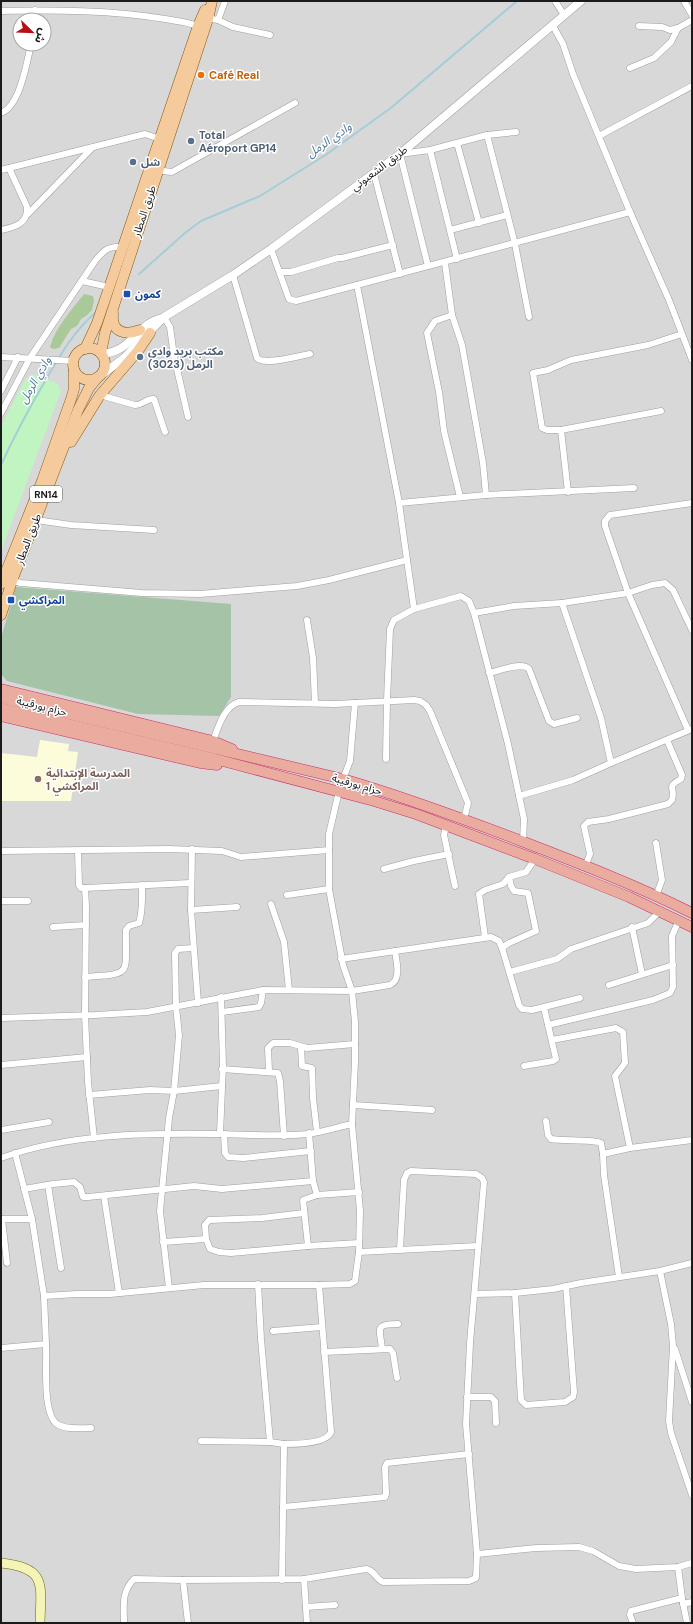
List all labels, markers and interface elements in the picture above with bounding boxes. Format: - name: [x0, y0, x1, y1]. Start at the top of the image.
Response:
- north arrow: [12, 12, 52, 52]
- text: ش: [32, 26, 51, 46]
- place label: Café Real: [209, 68, 259, 82]
- marker: Café Real: [196, 70, 206, 80]
- water label: وادي الرمل: [303, 118, 356, 163]
- place label: Total Aéroport GP14: [199, 128, 277, 155]
- marker: Total Aéroport GP14: [186, 136, 196, 146]
- street label: طريق الشعبوني: [348, 142, 412, 196]
- place label: شل: [141, 155, 160, 169]
- marker: شل: [128, 157, 138, 167]
- street label: طريق المطار: [129, 183, 159, 240]
- place label: كمون: [135, 287, 162, 301]
- marker: كمون: [122, 289, 132, 299]
- place label: مكتب بريد وادي الرمل (3023): [148, 344, 224, 371]
- marker: مكتب بريد وادي الرمل (3023): [135, 352, 145, 362]
- water label: وادي الرمل: [15, 353, 57, 407]
- road number: RN14: [30, 486, 62, 502]
- street label: طريق المطار: [12, 512, 44, 567]
- place label: المراكشي: [19, 593, 65, 610]
- marker: المراكشي: [6, 595, 16, 605]
- street label: حزام بورقيبة: [15, 693, 69, 720]
- place label: المدرسة الإبتدائية المراكشي 1: [46, 766, 130, 796]
- street label: حزام بورقيبة: [330, 770, 384, 799]
- marker: المدرسة الإبتدائية المراكشي 1: [33, 774, 43, 784]

